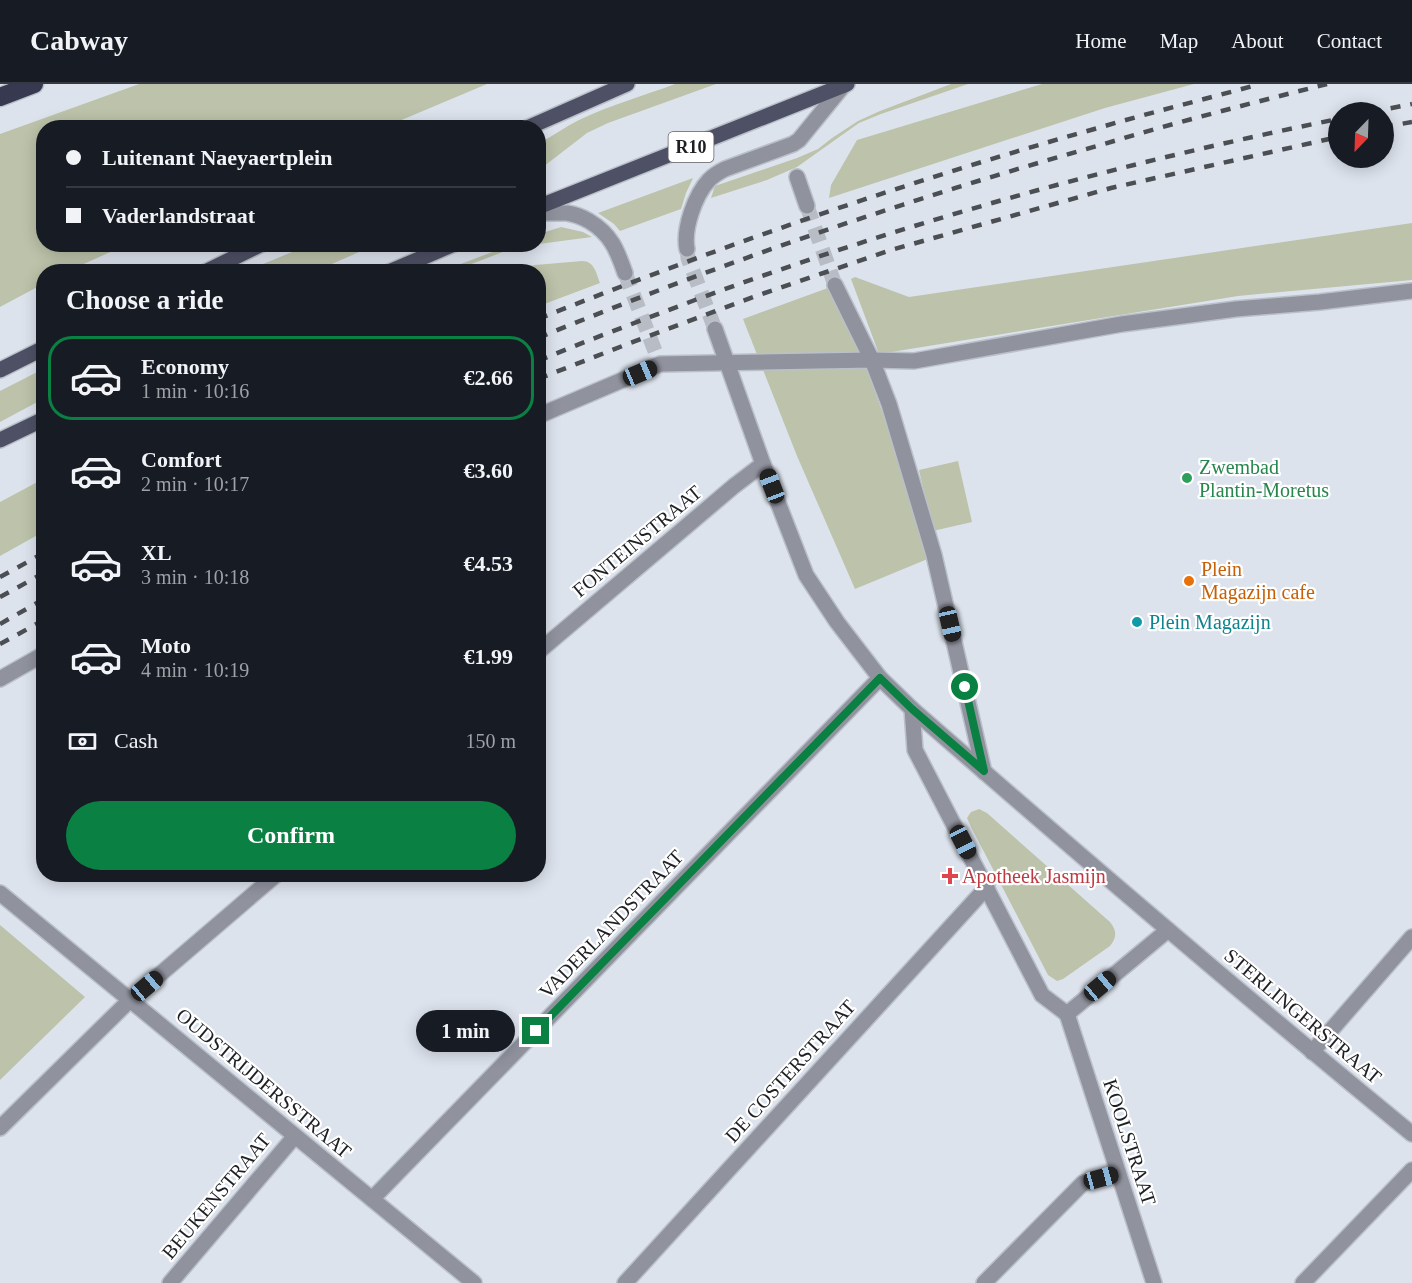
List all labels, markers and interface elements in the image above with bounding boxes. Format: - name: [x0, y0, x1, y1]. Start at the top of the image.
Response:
- text: Cabway: [30, 25, 128, 56]
- text: Home: [1075, 29, 1127, 53]
- text: Map: [1160, 29, 1198, 53]
- text: About: [1231, 29, 1284, 53]
- text: Contact: [1317, 29, 1382, 53]
- north arrow: [1328, 102, 1394, 168]
- map controls: [1328, 102, 1394, 168]
- road number: R10: [668, 132, 714, 162]
- text: Luitenant Naeyaertplein: [102, 145, 332, 170]
- text: Vaderlandstraat: [102, 203, 255, 228]
- text: Choose a ride: [66, 285, 224, 315]
- icon: car: [69, 351, 123, 405]
- text: Economy: [141, 354, 229, 379]
- car: [620, 358, 660, 388]
- text: €2.66: [464, 365, 513, 390]
- text: 1 min · 10:16: [141, 380, 249, 402]
- icon: car: [69, 444, 123, 498]
- text: Comfort: [141, 447, 222, 472]
- place label: Zwembad Plantin-Moretus: [1199, 456, 1329, 501]
- text: €3.60: [464, 458, 513, 483]
- car: [757, 466, 787, 506]
- marker: Zwembad Plantin-Moretus: [1180, 471, 1194, 485]
- text: 2 min · 10:17: [141, 473, 249, 495]
- street label: FONTEINSTRAAT: [568, 481, 706, 601]
- icon: car: [69, 537, 123, 591]
- text: XL: [141, 540, 172, 565]
- text: €4.53: [464, 551, 513, 576]
- place label: Plein Magazijn cafe: [1201, 558, 1315, 604]
- text: 3 min · 10:18: [141, 566, 249, 588]
- marker: Plein Magazijn cafe: [1182, 574, 1196, 588]
- car: [937, 604, 963, 644]
- place label: Plein Magazijn: [1149, 611, 1271, 634]
- marker: Plein Magazijn: [1130, 615, 1144, 629]
- icon: car: [69, 630, 123, 684]
- text: Moto: [141, 633, 191, 658]
- text: €1.99: [464, 644, 513, 669]
- text: 4 min · 10:19: [141, 659, 249, 681]
- route start: [951, 673, 978, 700]
- icon: cash: [66, 725, 99, 758]
- text: Cash: [114, 728, 158, 753]
- text: 150 m: [465, 730, 516, 752]
- button: Confirm: [66, 801, 516, 870]
- car: [947, 822, 979, 862]
- street label: VADERLANDSTRAAT: [535, 845, 687, 1003]
- place label: Apotheek Jasmijn: [962, 865, 1106, 888]
- marker: Apotheek Jasmijn: [943, 869, 957, 883]
- street label: STERLINGERSTRAAT: [1220, 944, 1386, 1088]
- car: [127, 968, 167, 1004]
- car: [1080, 968, 1120, 1004]
- street label: DE COSTERSTRAAT: [720, 995, 860, 1147]
- street label: OUDSTRIJDERSSTRAAT: [172, 1003, 356, 1163]
- callout: 1 min: [416, 1010, 515, 1052]
- route end: [522, 1017, 549, 1044]
- text: 1 min: [441, 1020, 490, 1042]
- street label: KOOLSTRAAT: [1099, 1076, 1161, 1208]
- street label: BEUKENSTRAAT: [157, 1129, 275, 1263]
- car: [1081, 1165, 1121, 1191]

